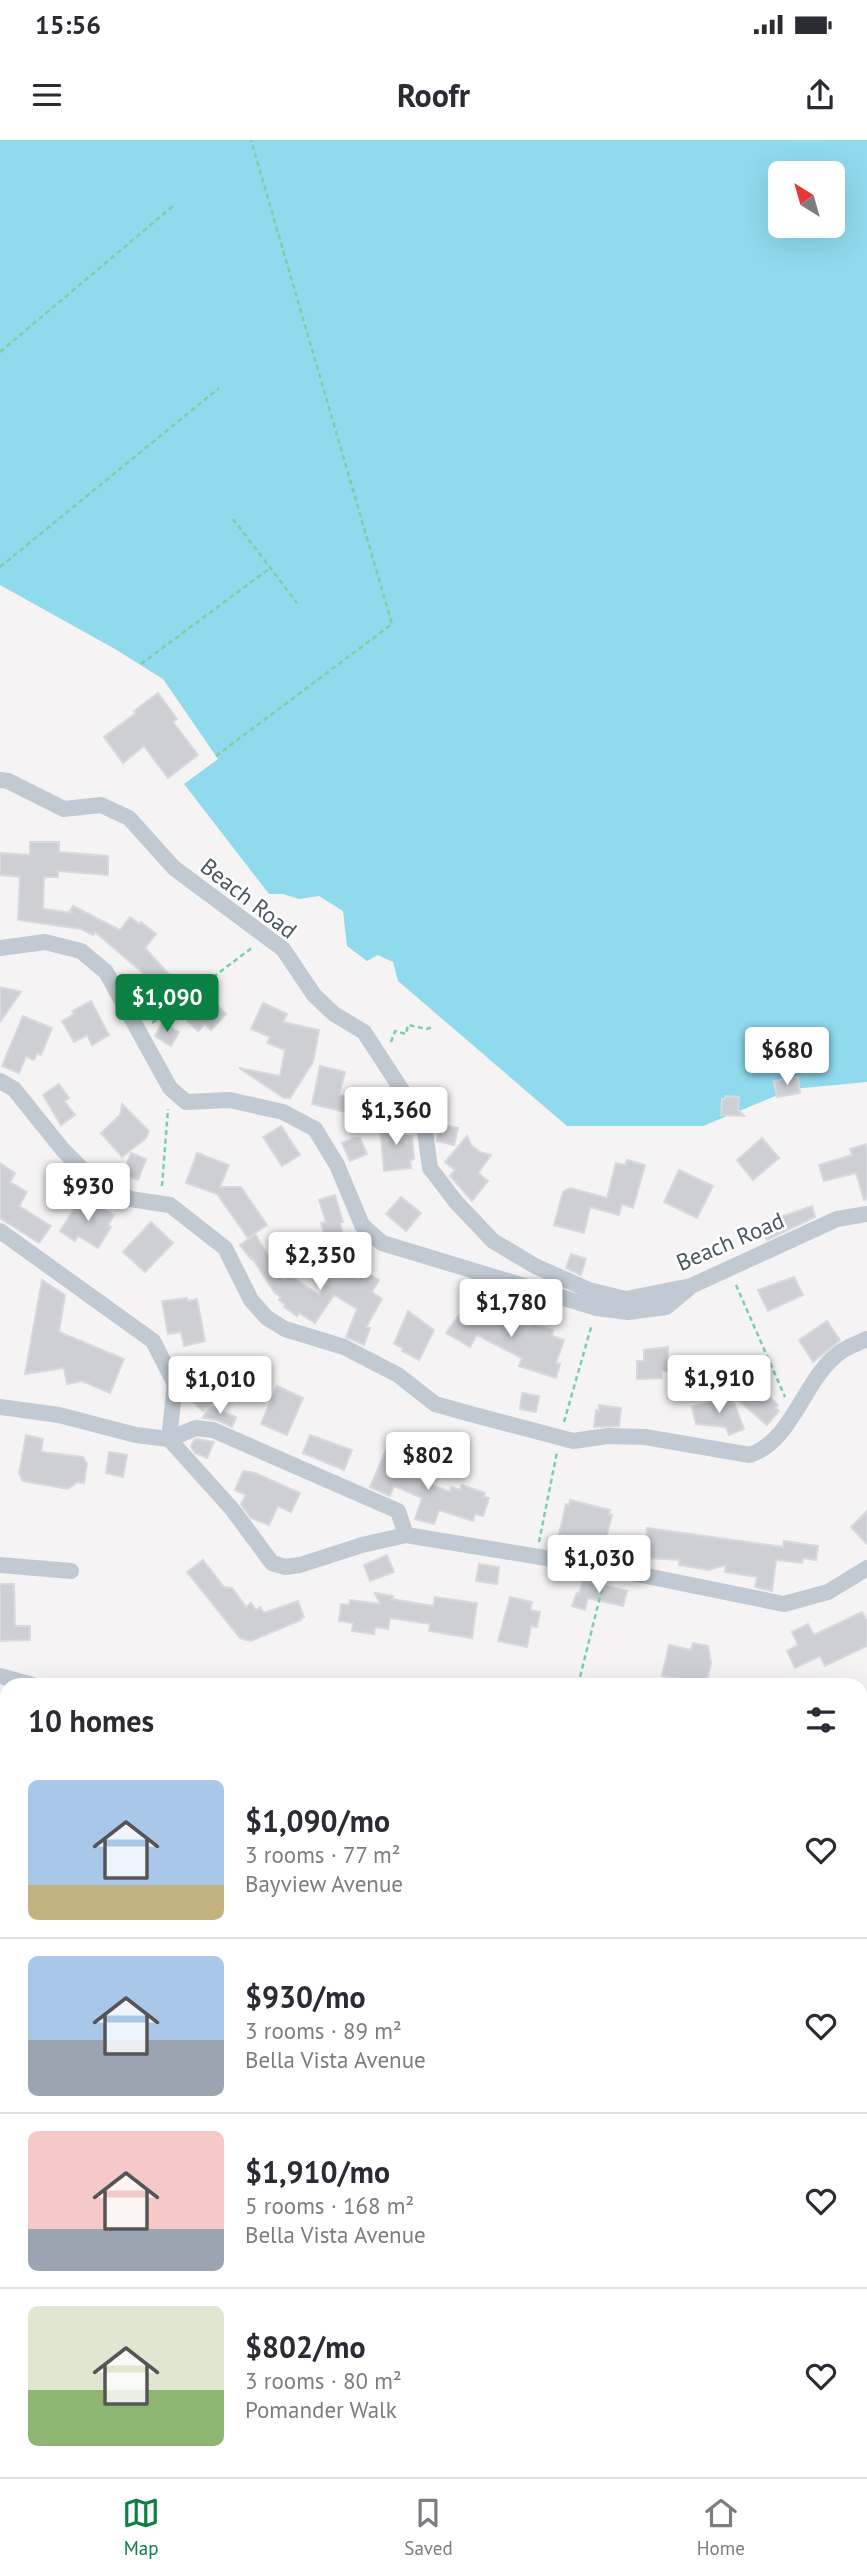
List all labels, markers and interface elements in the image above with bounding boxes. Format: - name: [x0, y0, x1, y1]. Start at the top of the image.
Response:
- text: 15:56: [35, 8, 101, 41]
- text: Roofr: [397, 74, 470, 116]
- icon: menu: [28, 76, 66, 114]
- icon: share: [801, 76, 839, 114]
- north arrow: [768, 161, 845, 238]
- map controls: [768, 161, 845, 238]
- street label: Beach Road: [195, 851, 303, 945]
- pin: $1,090: [110, 974, 224, 1034]
- text: $1,090: [131, 982, 203, 1011]
- pin: $680: [746, 1028, 828, 1087]
- text: $680: [761, 1035, 813, 1064]
- pin: $1,360: [339, 1088, 453, 1147]
- text: $1,360: [360, 1095, 432, 1124]
- pin: $930: [47, 1164, 129, 1223]
- text: $930: [62, 1171, 114, 1200]
- street label: Beach Road: [672, 1205, 788, 1277]
- pin: $2,350: [263, 1232, 377, 1292]
- text: $2,350: [284, 1240, 356, 1269]
- pin: $1,780: [454, 1280, 568, 1339]
- text: $1,780: [475, 1287, 547, 1316]
- pin: $1,010: [163, 1356, 277, 1416]
- pin: $1,910: [662, 1356, 776, 1415]
- text: $1,910: [683, 1363, 755, 1392]
- text: $1,010: [184, 1364, 256, 1393]
- pin: $802: [387, 1432, 469, 1492]
- text: $802: [402, 1440, 454, 1469]
- pin: $1,030: [542, 1536, 656, 1595]
- text: $1,030: [563, 1543, 635, 1572]
- text: 10 homes: [28, 1701, 154, 1740]
- icon: filters: [802, 1701, 840, 1739]
- text: $1,090/mo: [245, 1801, 390, 1840]
- icon: home: [84, 1808, 168, 1892]
- icon: heart: [802, 1831, 840, 1869]
- text: 3 rooms · 77 m²: [245, 1840, 401, 1869]
- text: Bayview Avenue: [245, 1869, 403, 1898]
- text: $930/mo: [245, 1977, 366, 2016]
- icon: home: [84, 1984, 168, 2068]
- icon: heart: [802, 2007, 840, 2045]
- text: 3 rooms · 89 m²: [245, 2016, 402, 2045]
- text: Bella Vista Avenue: [245, 2045, 426, 2074]
- text: $1,910/mo: [245, 2152, 390, 2191]
- icon: home: [84, 2159, 168, 2243]
- icon: heart: [802, 2182, 840, 2220]
- text: 5 rooms · 168 m²: [245, 2191, 414, 2220]
- text: Bella Vista Avenue: [245, 2220, 426, 2249]
- text: $802/mo: [245, 2327, 366, 2366]
- icon: home: [84, 2334, 168, 2418]
- icon: heart: [802, 2357, 840, 2395]
- text: 3 rooms · 80 m²: [245, 2366, 402, 2395]
- text: Pomander Walk: [245, 2395, 397, 2424]
- tab: Map: [122, 2494, 160, 2560]
- tab: Saved: [404, 2494, 453, 2560]
- tab: Home: [697, 2494, 745, 2560]

